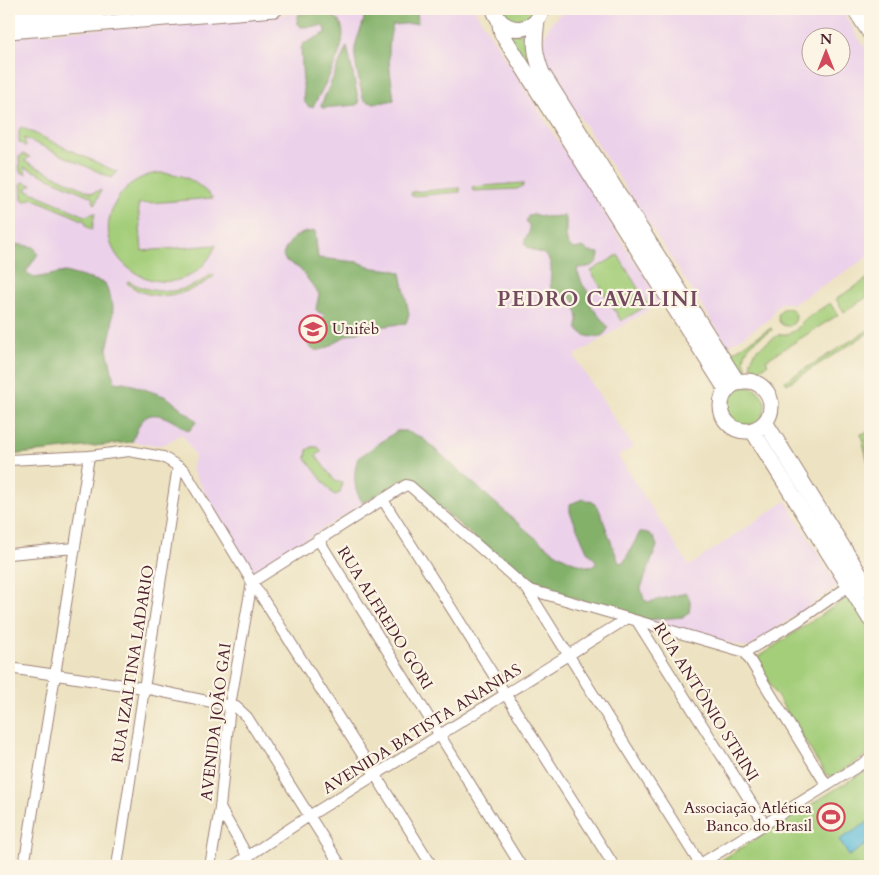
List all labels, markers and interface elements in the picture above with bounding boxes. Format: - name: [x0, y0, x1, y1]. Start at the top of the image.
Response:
- north arrow: [802, 28, 852, 78]
- text: N: [820, 30, 832, 49]
- district label: PEDRO CAVALINI: [497, 285, 699, 314]
- school or university icon: Unifeb: [298, 314, 328, 344]
- place label: Unifeb: [332, 318, 379, 340]
- street label: RUA ALFREDO GORI: [332, 542, 438, 694]
- street label: RUA IZALTINA LADARIO: [106, 563, 160, 765]
- street label: RUA ANTÔNIO STRINI: [648, 619, 764, 785]
- street label: AVENIDA JOÃO GAI: [195, 642, 237, 802]
- street label: AVENIDA BATISTA ANANIAS: [318, 659, 526, 799]
- place label: Associação Atlética Banco do Brasil: [684, 797, 812, 837]
- sports icon: Associação Atlética Banco do Brasil: [816, 802, 846, 832]

